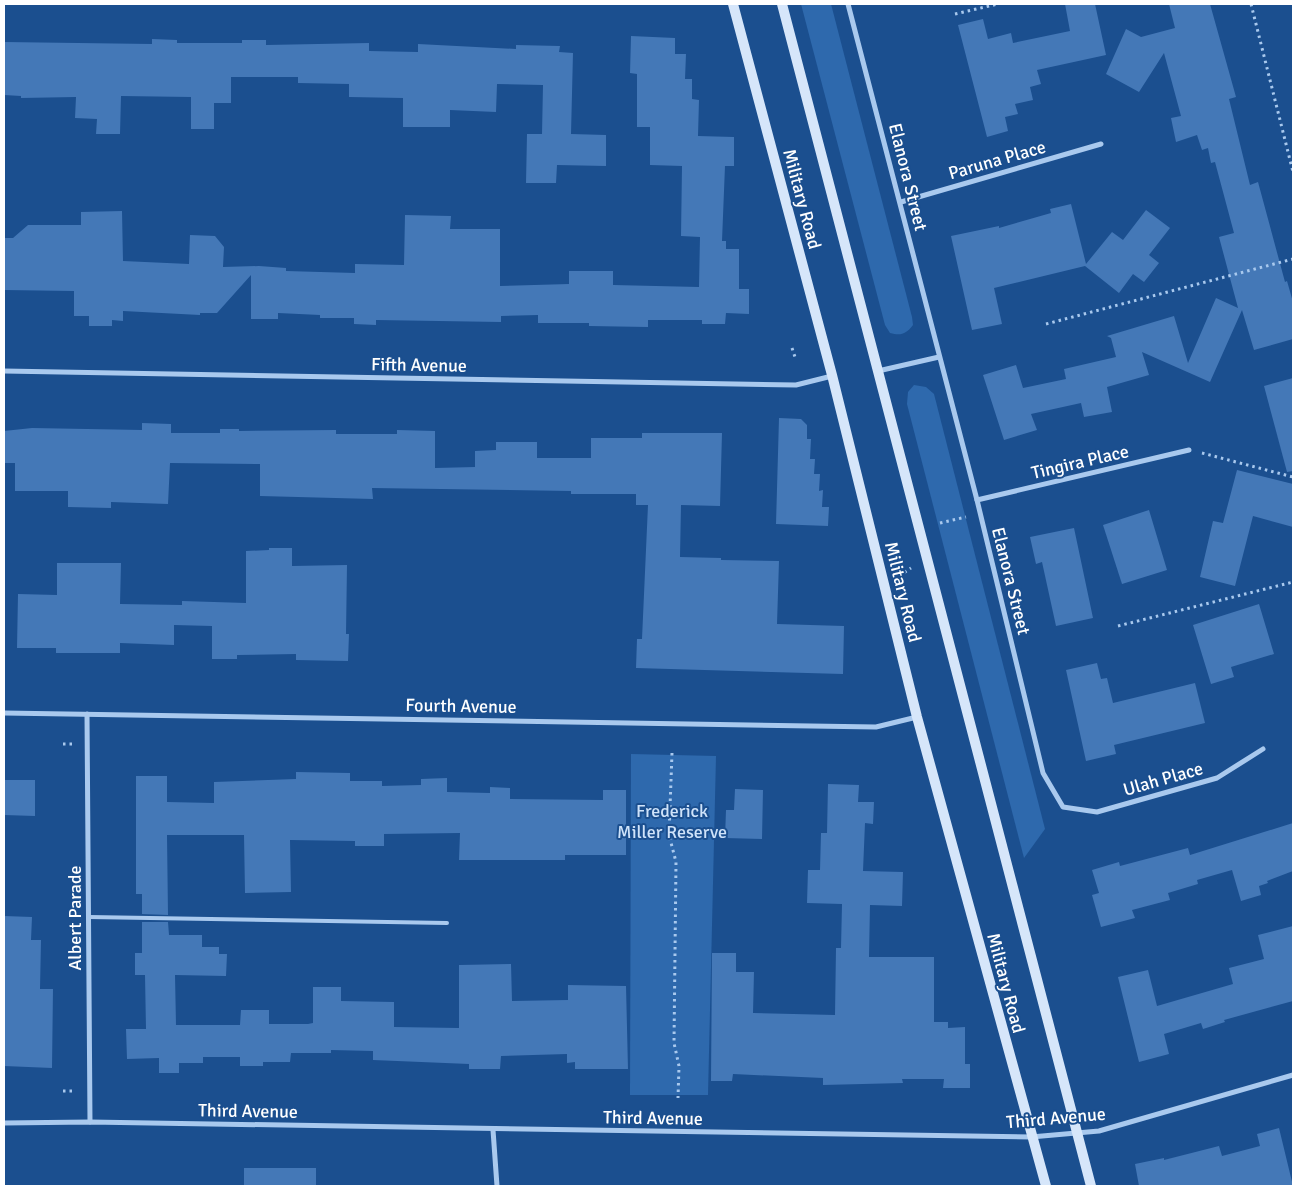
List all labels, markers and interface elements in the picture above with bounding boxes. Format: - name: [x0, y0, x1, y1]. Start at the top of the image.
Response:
- street label: Elanora Street: [884, 121, 932, 233]
- street label: Paruna Place: [946, 136, 1048, 184]
- street label: Military Road: [778, 146, 826, 252]
- street label: Fifth Avenue: [371, 353, 467, 377]
- street label: Tingira Place: [1029, 440, 1131, 484]
- street label: Elanora Street: [987, 525, 1035, 637]
- street label: Military Road: [880, 539, 926, 645]
- street label: Fourth Avenue: [405, 694, 517, 718]
- street label: Ulah Place: [1120, 757, 1206, 801]
- park label: Frederick Miller Reserve: [617, 800, 727, 843]
- street label: Albert Parade: [64, 866, 86, 970]
- street label: Military Road: [982, 930, 1030, 1036]
- street label: Third Avenue: [198, 1099, 298, 1123]
- street label: Third Avenue: [1005, 1103, 1107, 1133]
- street label: Third Avenue: [603, 1106, 703, 1130]

